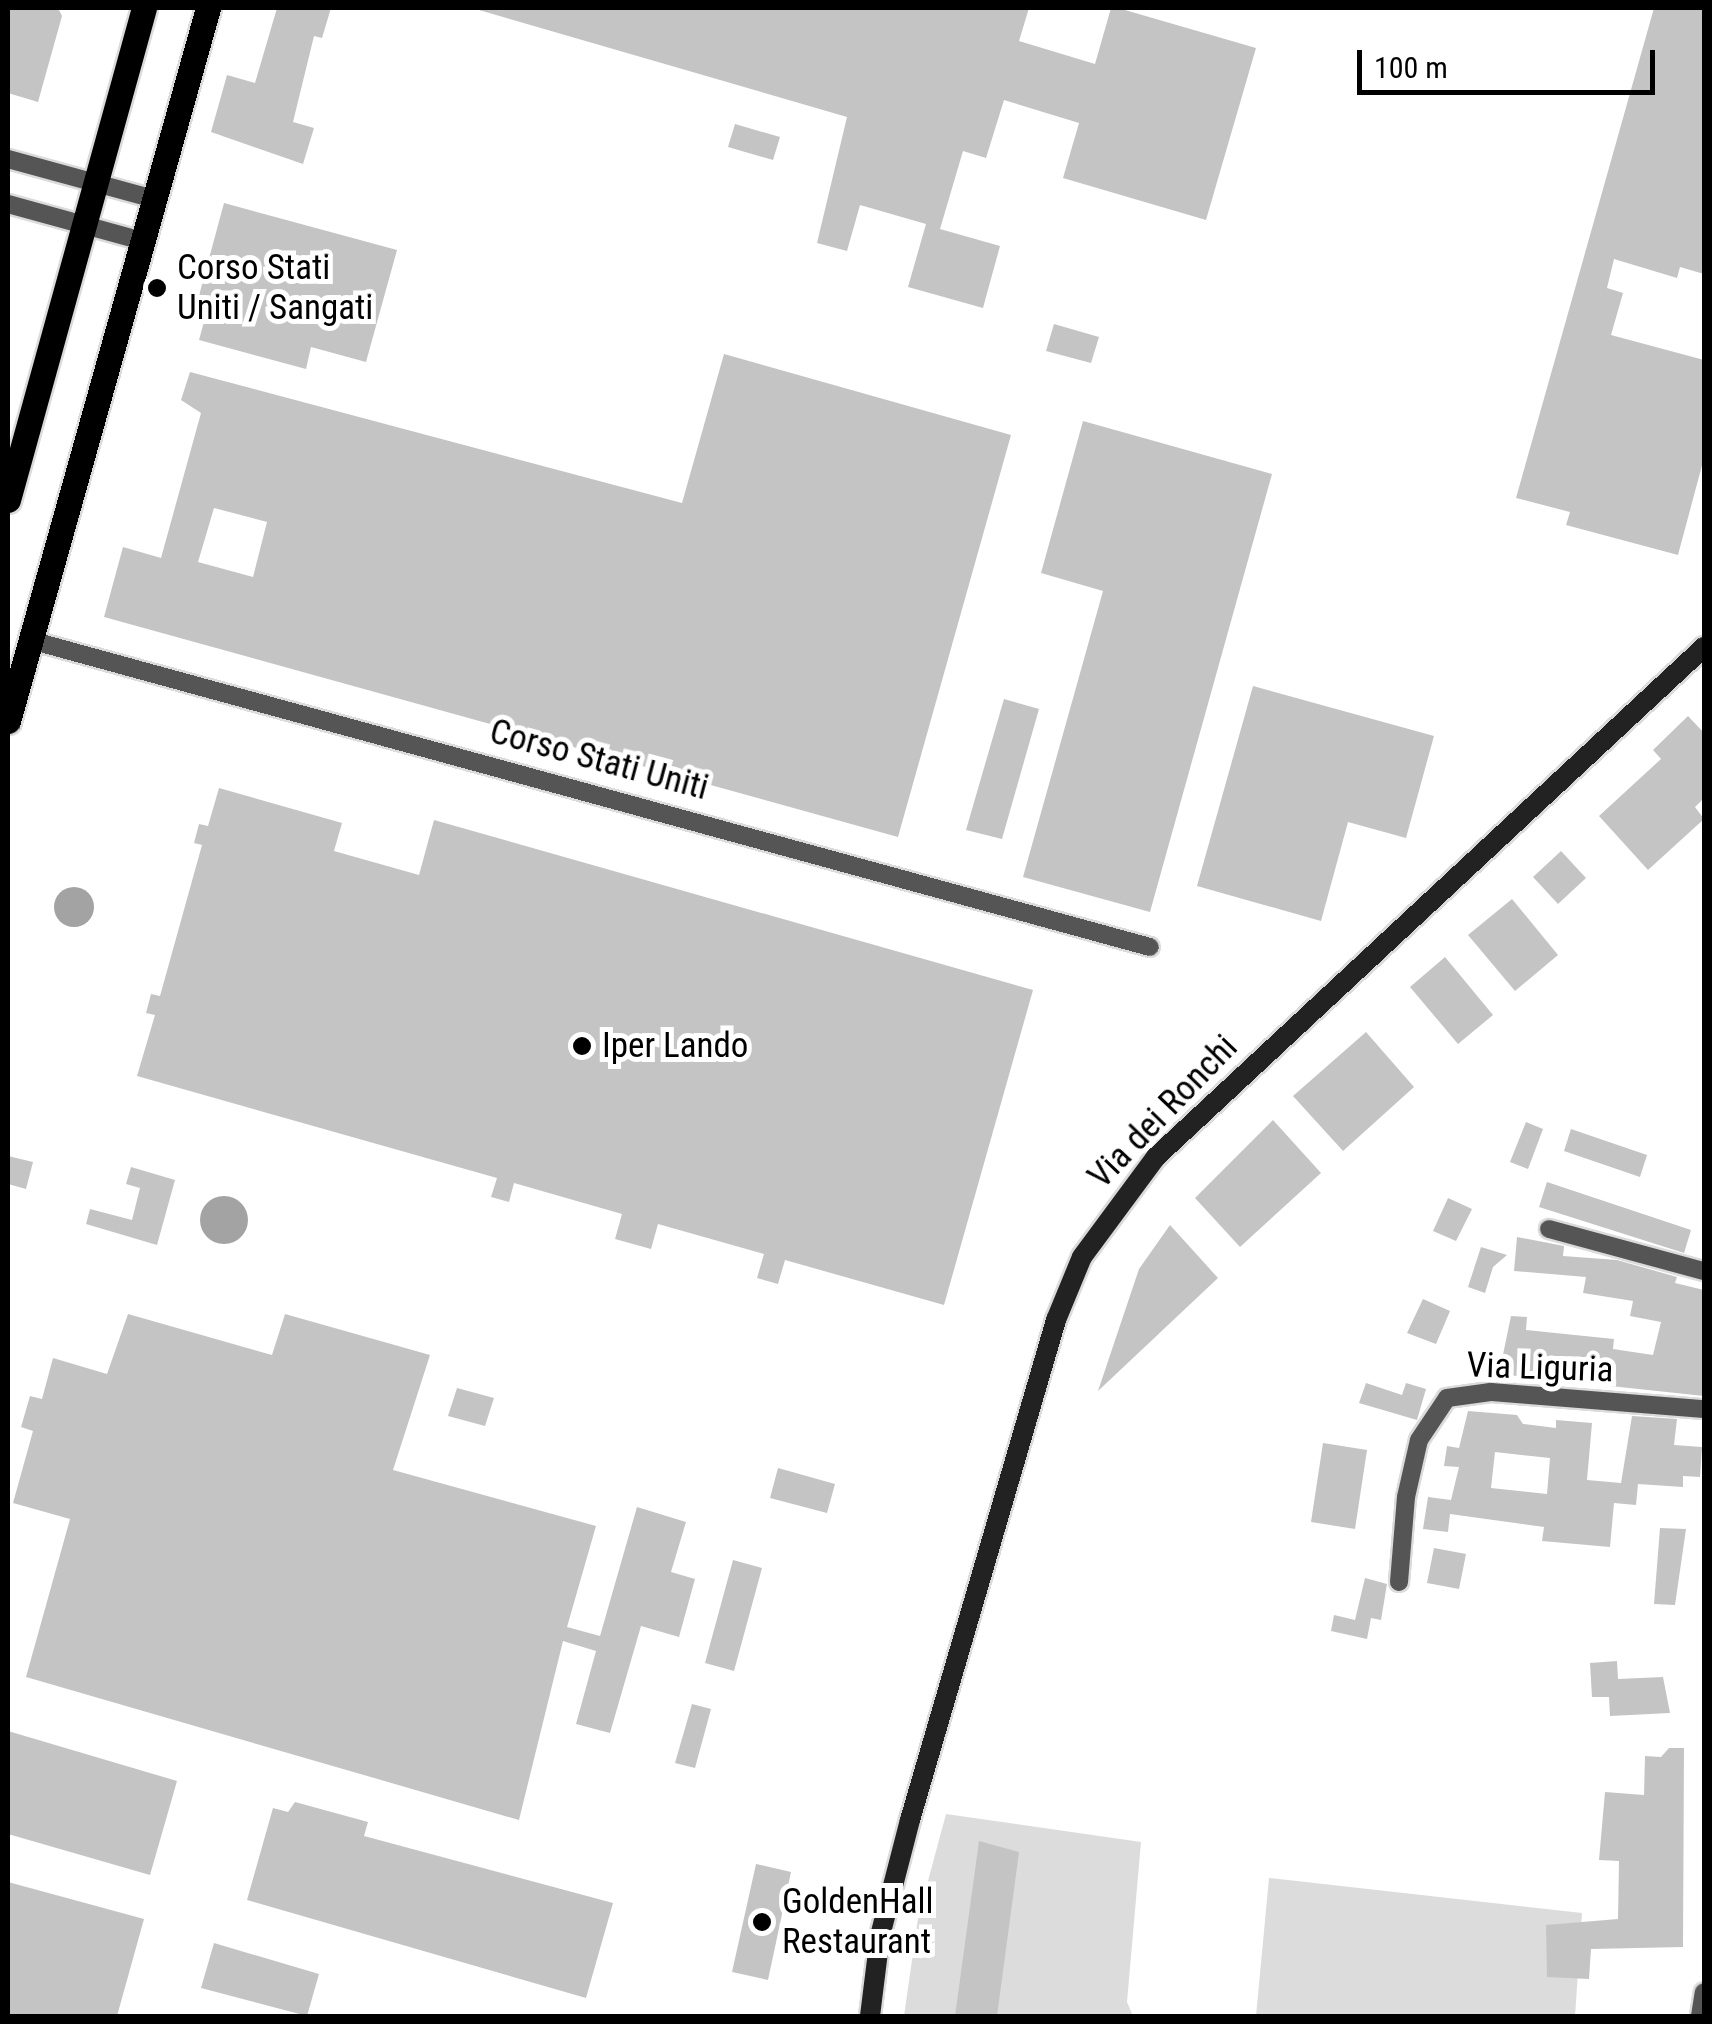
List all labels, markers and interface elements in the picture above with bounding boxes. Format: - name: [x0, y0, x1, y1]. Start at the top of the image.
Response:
- scale bar: [1362, 30, 1660, 92]
- text: 100 m: [1374, 50, 1448, 85]
- place label: Corso Stati Uniti / Sangati: [177, 247, 373, 329]
- marker: Corso Stati Uniti / Sangati: [146, 277, 168, 299]
- street label: Corso Stati Uniti: [485, 711, 713, 809]
- place label: Iper Lando: [602, 1025, 748, 1067]
- street label: Via dei Ronchi: [1080, 1027, 1246, 1197]
- marker: Iper Lando: [571, 1035, 593, 1057]
- street label: Via Liguria: [1466, 1344, 1614, 1392]
- place label: GoldenHall Restaurant: [782, 1881, 934, 1963]
- marker: GoldenHall Restaurant: [751, 1911, 773, 1933]

